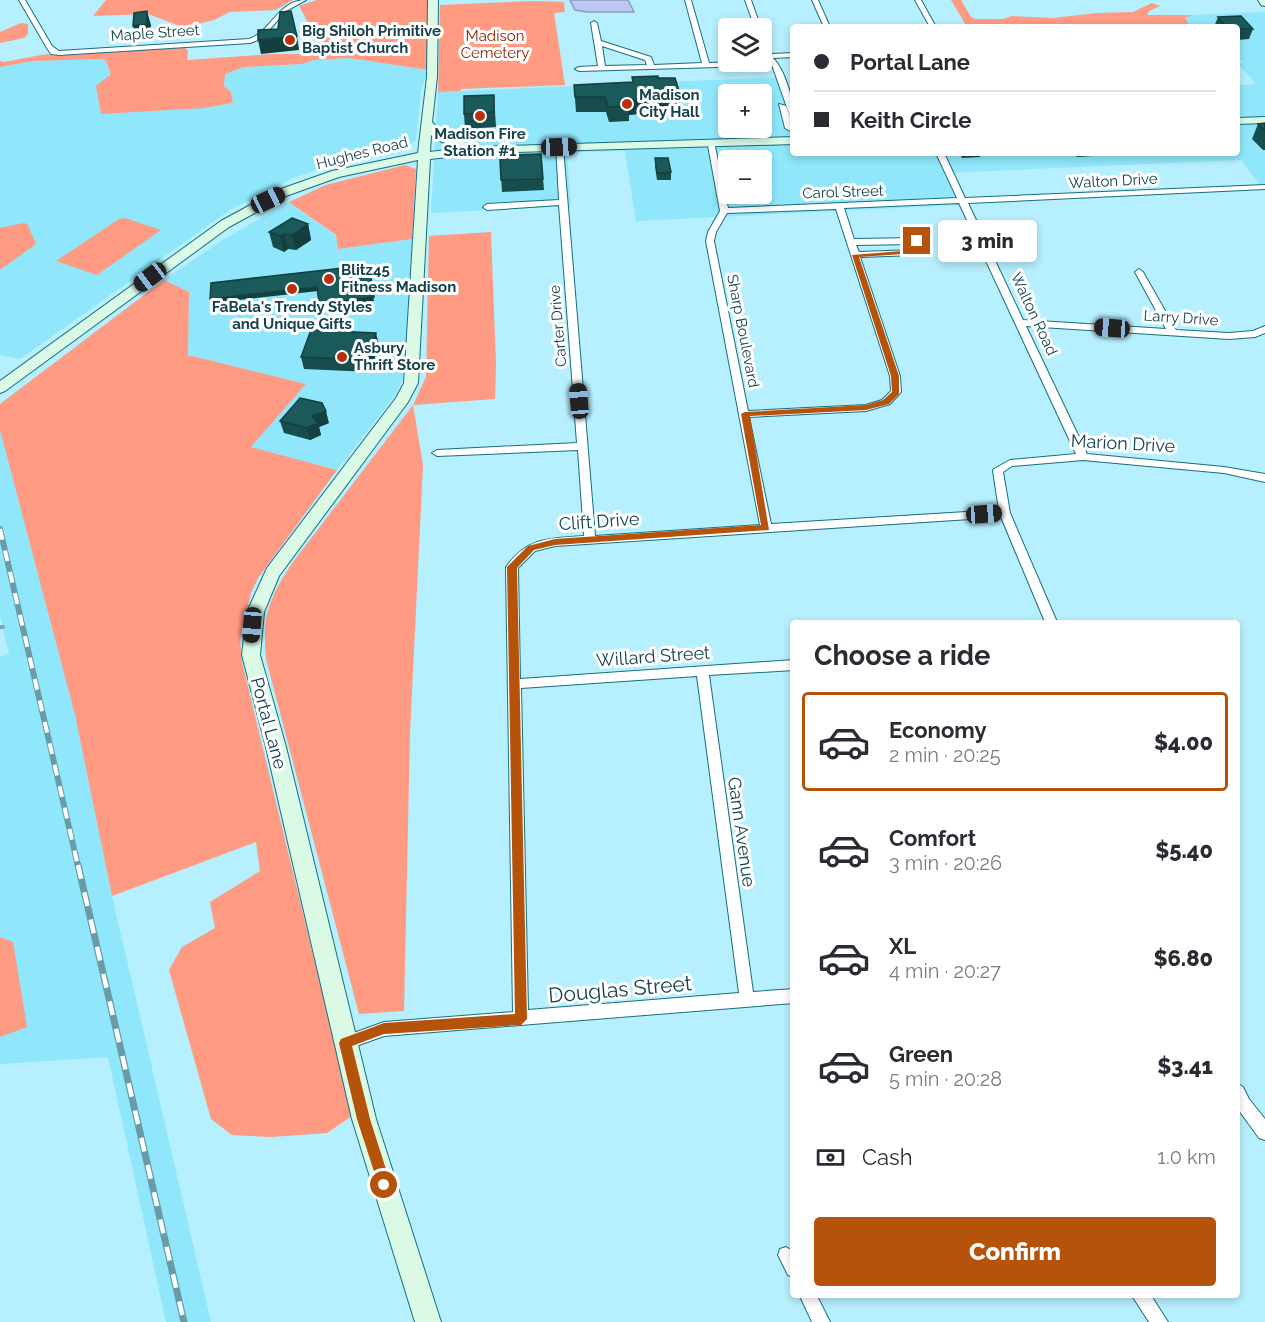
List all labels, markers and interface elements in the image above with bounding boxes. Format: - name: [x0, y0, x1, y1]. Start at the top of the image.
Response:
- map controls: [718, 18, 772, 204]
- button: layers: [718, 18, 772, 72]
- street label: Maple Street: [110, 21, 200, 45]
- place label: Big Shiloh Primitive Baptist Church: [302, 22, 441, 57]
- park label: Madison Cemetery: [461, 27, 529, 62]
- marker: Big Shiloh Primitive Baptist Church: [283, 33, 297, 47]
- text: Portal Lane: [850, 49, 970, 75]
- button: +: [718, 84, 772, 138]
- place label: Madison City Hall: [639, 86, 700, 121]
- marker: Madison City Hall: [620, 97, 634, 111]
- text: Keith Circle: [850, 107, 971, 133]
- marker: Madison Fire Station #1: [473, 109, 487, 123]
- place label: Madison Fire Station #1: [434, 125, 526, 160]
- street label: Hughes Road: [314, 133, 410, 173]
- car: [541, 137, 577, 157]
- button: −: [718, 150, 772, 204]
- street label: Walton Drive: [1068, 170, 1158, 192]
- street label: Carol Street: [802, 182, 884, 202]
- car: [248, 184, 288, 216]
- callout: 3 min: [938, 220, 1037, 262]
- route end: [903, 227, 930, 254]
- text: 3 min: [961, 229, 1014, 253]
- car: [130, 259, 170, 295]
- place label: Blitz45 Fitness Madison: [341, 261, 456, 296]
- street label: Walton Road: [1007, 270, 1061, 358]
- marker: Blitz45 Fitness Madison: [322, 272, 336, 286]
- street label: Sharp Boulevard: [723, 273, 763, 389]
- marker: FaBela's Trendy Styles and Unique Gifts: [285, 282, 299, 296]
- street label: Carter Drive: [545, 284, 571, 368]
- place label: FaBela's Trendy Styles and Unique Gifts: [212, 298, 372, 333]
- street label: Larry Drive: [1143, 306, 1219, 330]
- car: [1093, 318, 1131, 338]
- place label: Asbury Thrift Store: [354, 339, 435, 374]
- marker: Asbury Thrift Store: [335, 350, 349, 364]
- car: [568, 382, 590, 420]
- street label: Marion Drive: [1070, 430, 1176, 456]
- car: [965, 504, 1003, 524]
- street label: Clift Drive: [558, 508, 640, 534]
- car: [241, 606, 263, 644]
- text: Choose a ride: [814, 640, 990, 671]
- street label: Willard Street: [595, 642, 711, 670]
- street label: Portal Lane: [247, 675, 291, 772]
- icon: car: [817, 715, 871, 769]
- text: Economy: [889, 717, 987, 743]
- text: $4.00: [1154, 729, 1213, 755]
- text: 2 min · 20:25: [889, 743, 1001, 767]
- street label: Gann Avenue: [724, 776, 760, 889]
- icon: car: [817, 823, 871, 877]
- text: Comfort: [889, 825, 976, 851]
- text: $5.40: [1155, 837, 1213, 863]
- text: 3 min · 20:26: [889, 851, 1002, 875]
- icon: car: [817, 931, 871, 985]
- text: XL: [889, 933, 916, 959]
- text: $6.80: [1153, 945, 1213, 971]
- text: 4 min · 20:27: [889, 959, 1001, 983]
- street label: Douglas Street: [547, 970, 693, 1008]
- icon: car: [817, 1039, 871, 1093]
- text: Green: [889, 1041, 953, 1067]
- text: $3.41: [1157, 1053, 1213, 1079]
- text: 5 min · 20:28: [889, 1067, 1002, 1091]
- icon: cash: [814, 1141, 847, 1174]
- text: Cash: [862, 1144, 913, 1170]
- text: 1.0 km: [1157, 1145, 1216, 1169]
- route start: [370, 1171, 397, 1198]
- button: Confirm: [814, 1217, 1216, 1286]

